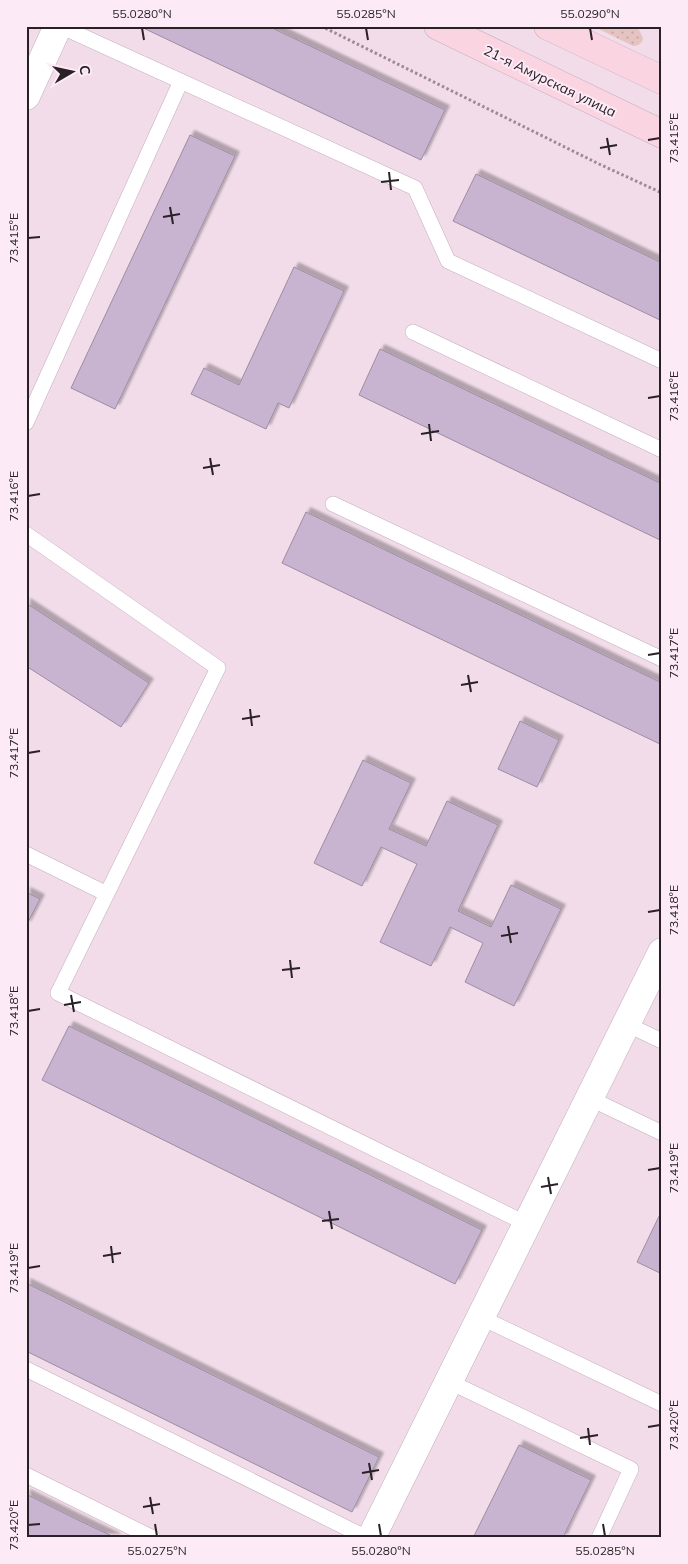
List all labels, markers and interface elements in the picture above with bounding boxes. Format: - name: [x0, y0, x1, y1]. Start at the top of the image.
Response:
- text: 55.0280°N: [112, 6, 172, 21]
- text: 55.0285°N: [336, 6, 396, 21]
- text: 55.0290°N: [560, 6, 620, 21]
- street label: 21-я Амурская улица: [481, 41, 619, 121]
- north arrow: [48, 48, 98, 98]
- text: С: [75, 64, 94, 76]
- text: 73.415°E: [666, 113, 681, 163]
- text: 73.415°E: [6, 213, 21, 263]
- text: 73.416°E: [666, 371, 681, 421]
- text: 73.416°E: [6, 471, 21, 521]
- text: 73.417°E: [666, 628, 681, 678]
- text: 73.417°E: [6, 728, 21, 778]
- text: 73.418°E: [666, 885, 681, 935]
- text: 73.418°E: [6, 986, 21, 1036]
- text: 73.419°E: [666, 1143, 681, 1193]
- text: 73.419°E: [6, 1243, 21, 1293]
- text: 73.420°E: [666, 1400, 681, 1450]
- text: 73.420°E: [6, 1500, 21, 1550]
- text: 55.0275°N: [127, 1543, 187, 1558]
- text: 55.0280°N: [351, 1543, 411, 1558]
- text: 55.0285°N: [575, 1543, 635, 1558]

